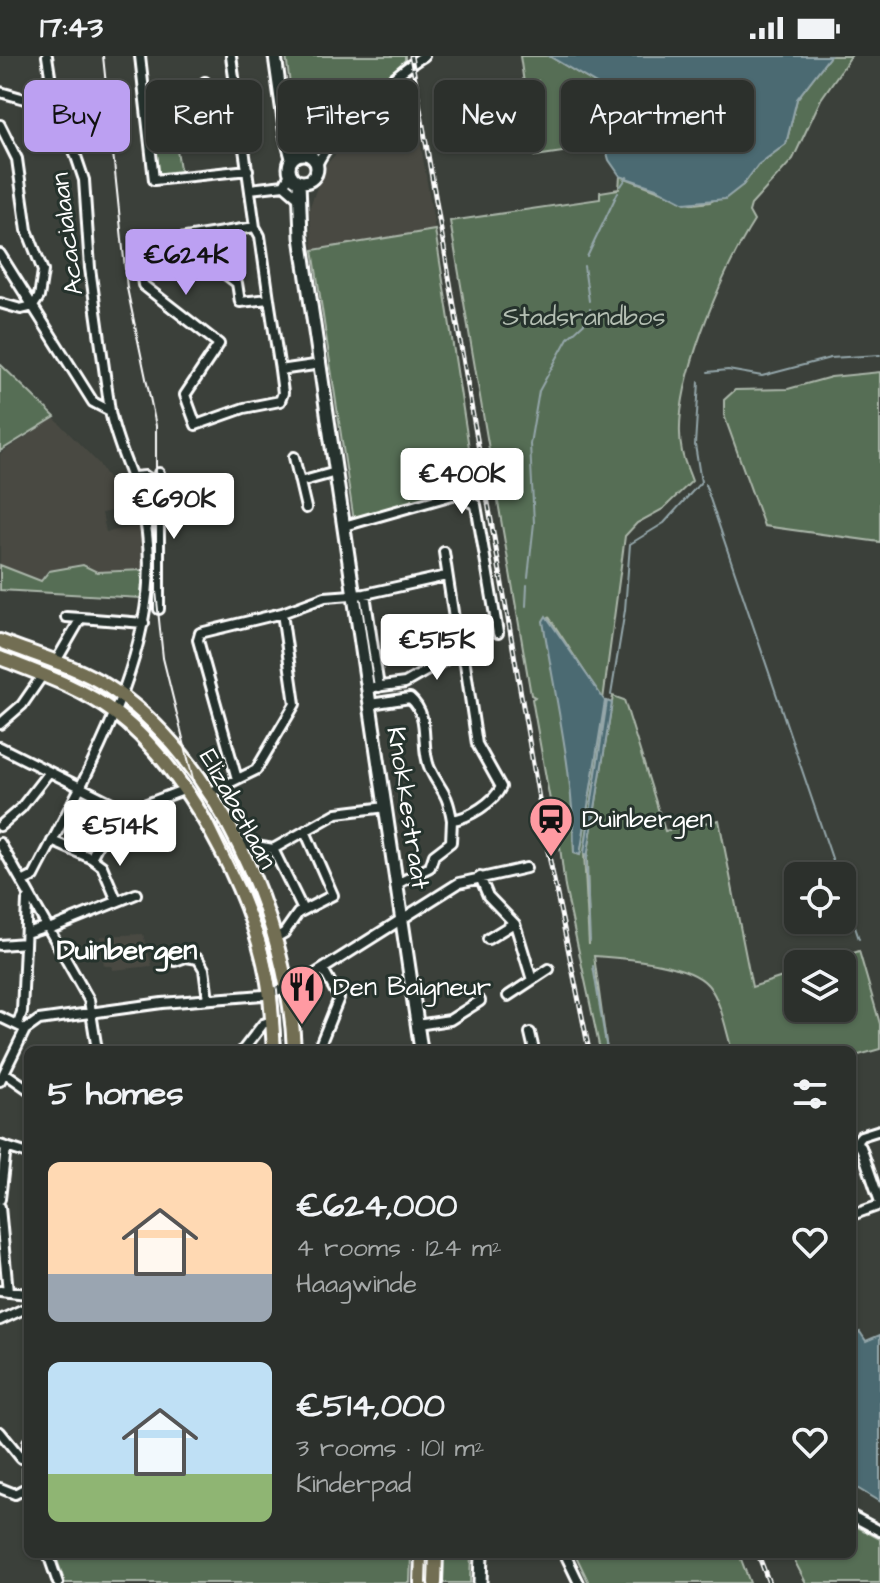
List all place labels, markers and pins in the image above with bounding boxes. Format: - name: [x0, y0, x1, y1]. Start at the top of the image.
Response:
- pin: €624K: [130, 229, 242, 297]
- pin: €400K: [406, 448, 518, 516]
- pin: €690K: [118, 473, 230, 541]
- pin: €515K: [381, 614, 493, 682]
- station icon: Duinbergen: [527, 795, 575, 858]
- pin: €514K: [64, 800, 176, 868]
- place label: Duinbergen: [582, 801, 712, 839]
- restaurant icon: Den Baigneur: [278, 963, 326, 1026]
- place label: Den Baigneur: [333, 969, 491, 1007]

